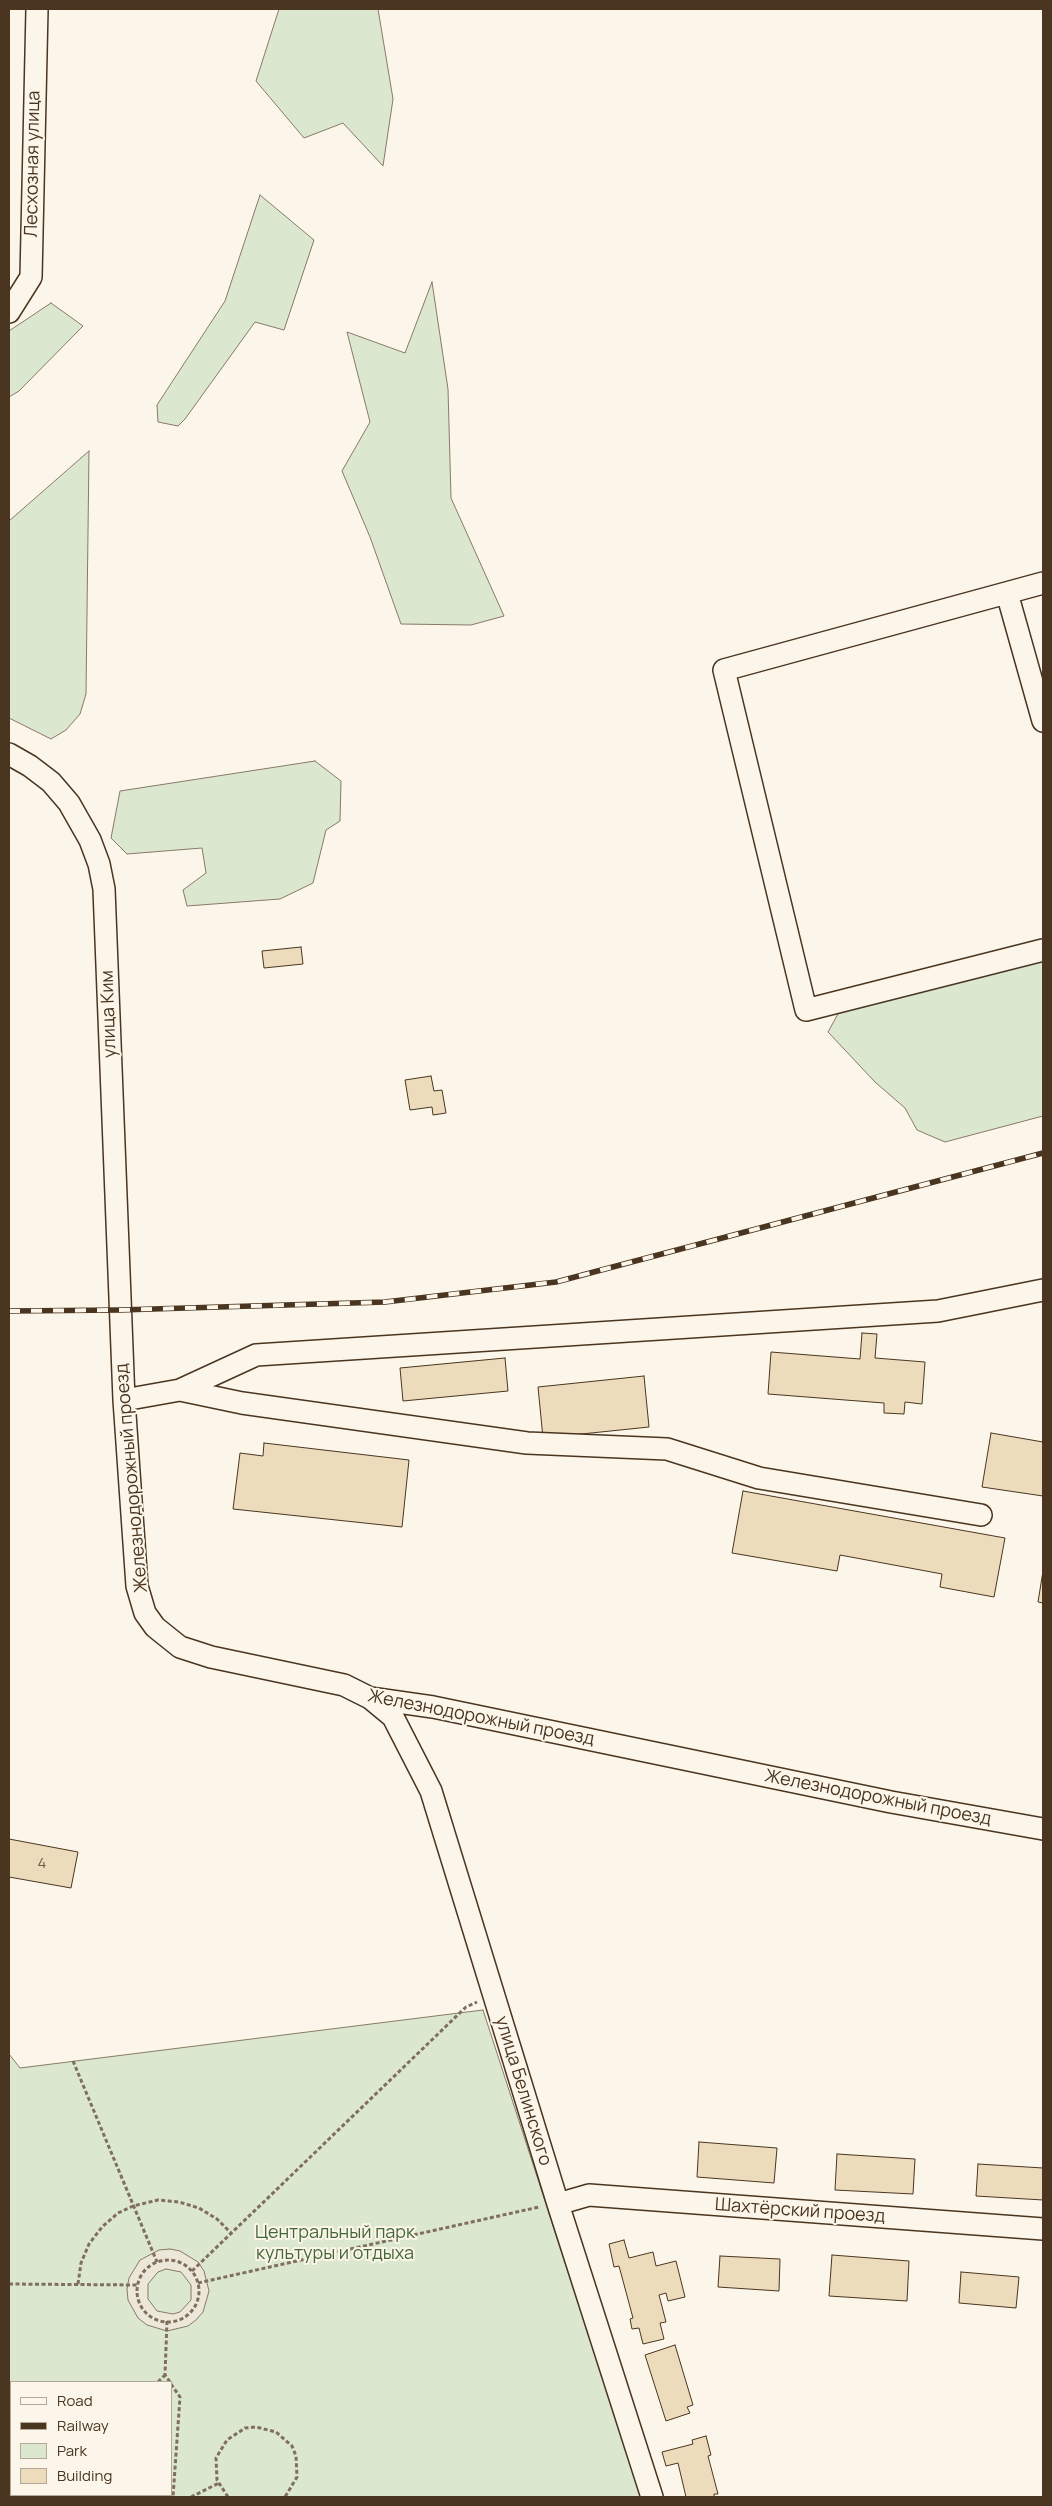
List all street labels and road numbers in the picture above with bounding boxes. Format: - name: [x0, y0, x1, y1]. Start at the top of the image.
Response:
- street label: Лесхозная улица: [21, 90, 45, 238]
- street label: улица Ким: [97, 970, 121, 1058]
- street label: Железнодорожный проезд: [111, 1362, 153, 1594]
- street label: Железнодорожный проезд: [366, 1685, 596, 1751]
- street label: Железнодорожный проезд: [763, 1765, 993, 1831]
- street label: улица Белинского: [490, 2014, 556, 2168]
- street label: Шахтёрский проезд: [714, 2194, 886, 2228]

